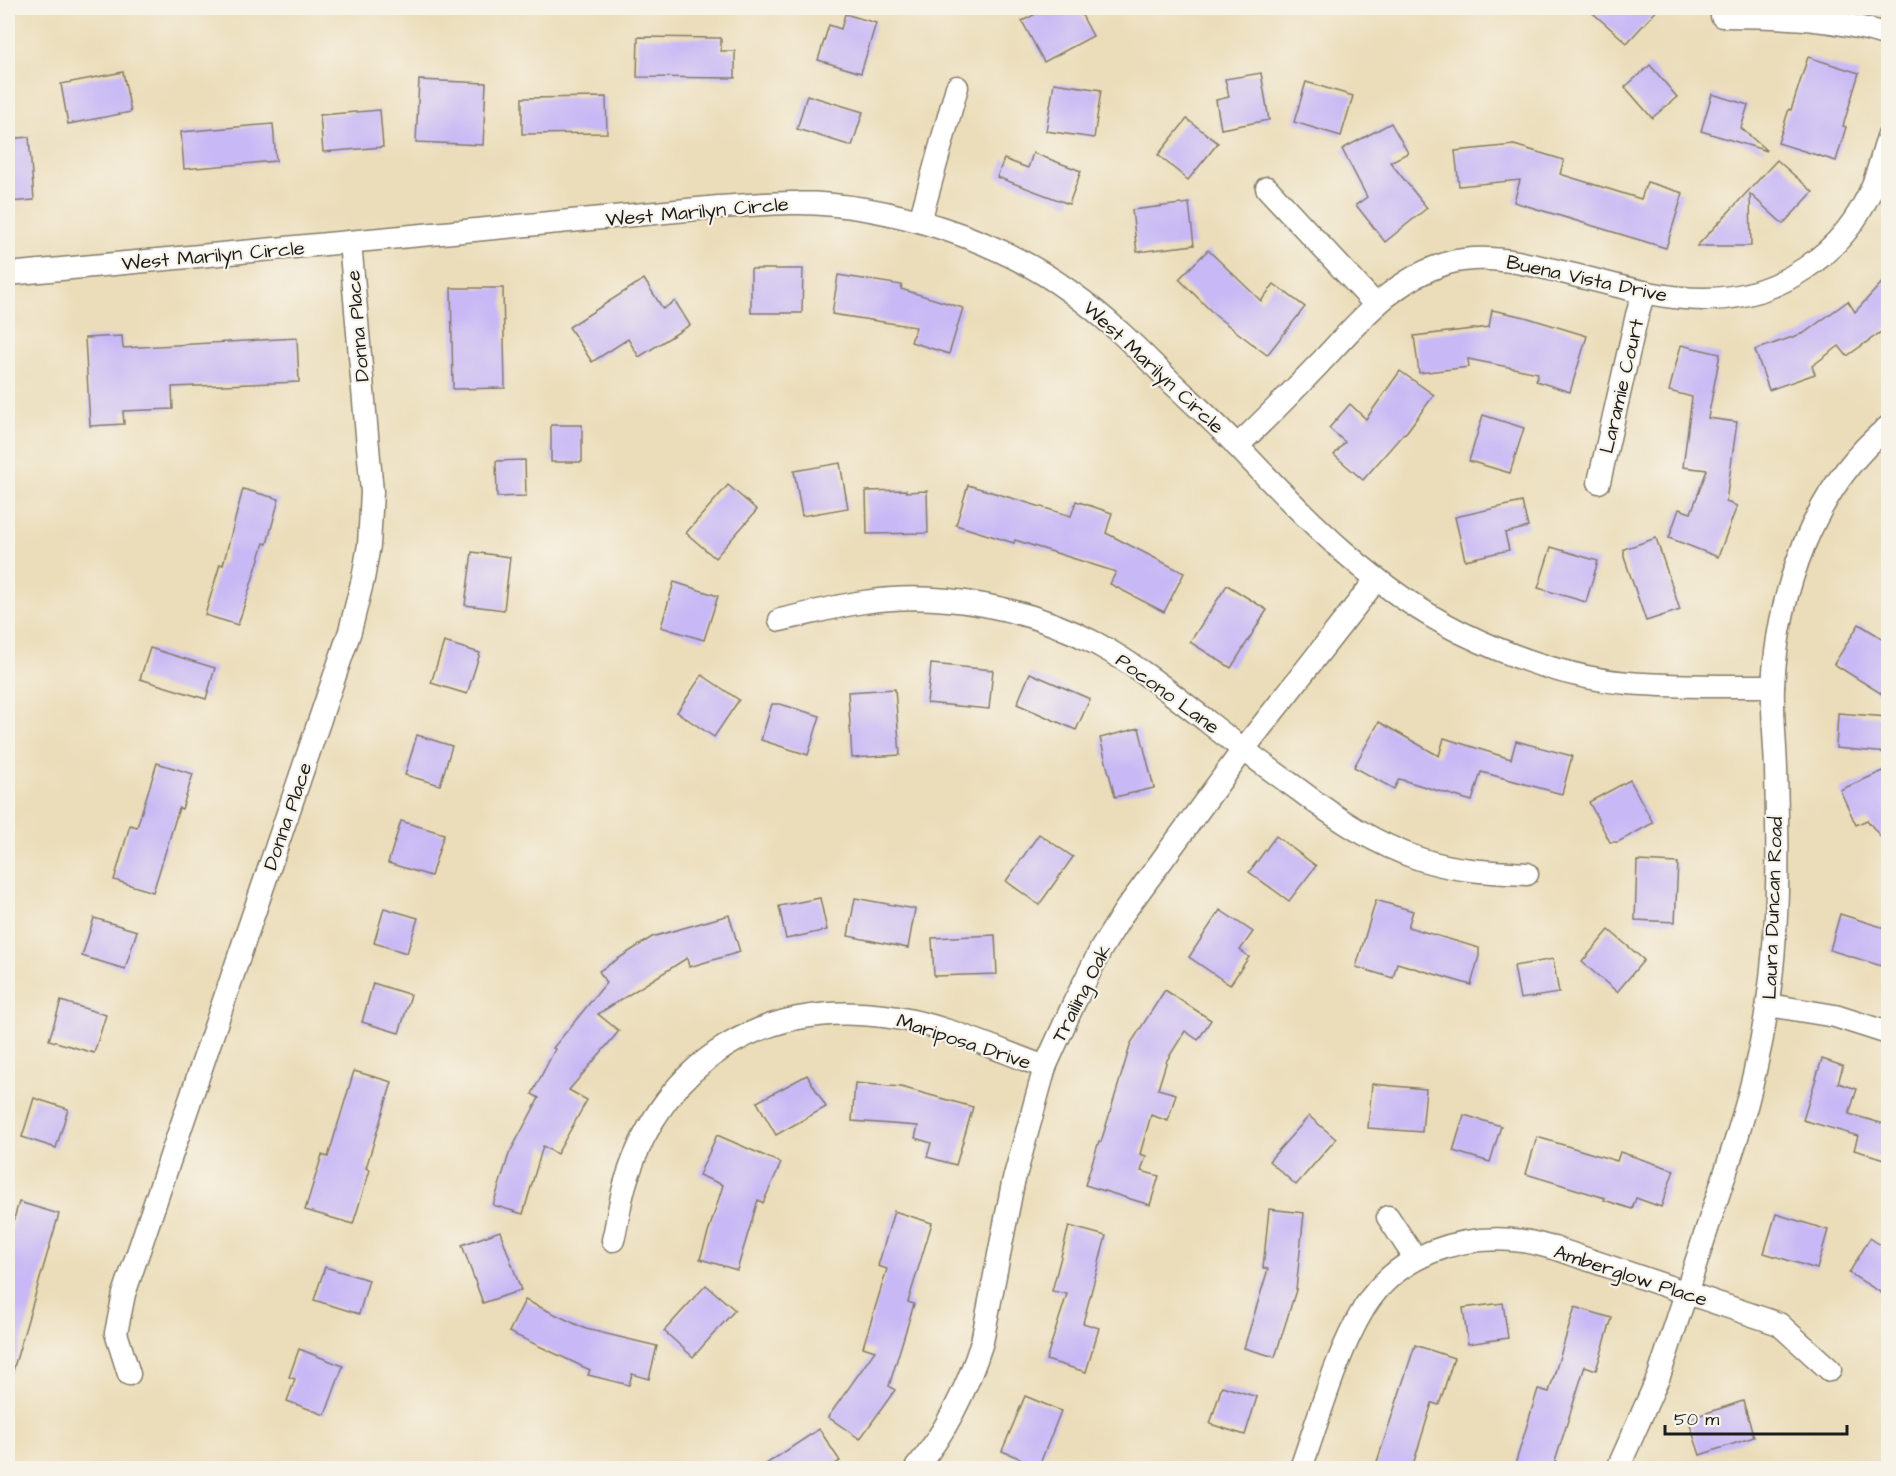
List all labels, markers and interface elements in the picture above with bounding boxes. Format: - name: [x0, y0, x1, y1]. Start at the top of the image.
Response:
- street label: West Marilyn Circle: [604, 190, 790, 235]
- street label: West Marilyn Circle: [120, 234, 306, 279]
- street label: Buena Vista Drive: [1504, 248, 1670, 310]
- street label: Donna Place: [339, 269, 377, 383]
- street label: West Marilyn Circle: [1076, 295, 1230, 441]
- street label: Laramie Court: [1593, 316, 1651, 456]
- street label: Pocono Lane: [1110, 647, 1225, 741]
- street label: Donna Place: [256, 759, 319, 874]
- street label: Laura Duncan Road: [1756, 816, 1790, 1000]
- street label: Trailing Oak: [1045, 939, 1120, 1048]
- street label: Mariposa Drive: [893, 1007, 1035, 1077]
- street label: Amberglow Place: [1550, 1238, 1711, 1315]
- scale bar: [1665, 1398, 1846, 1436]
- text: 50 m: [1674, 1407, 1719, 1432]

